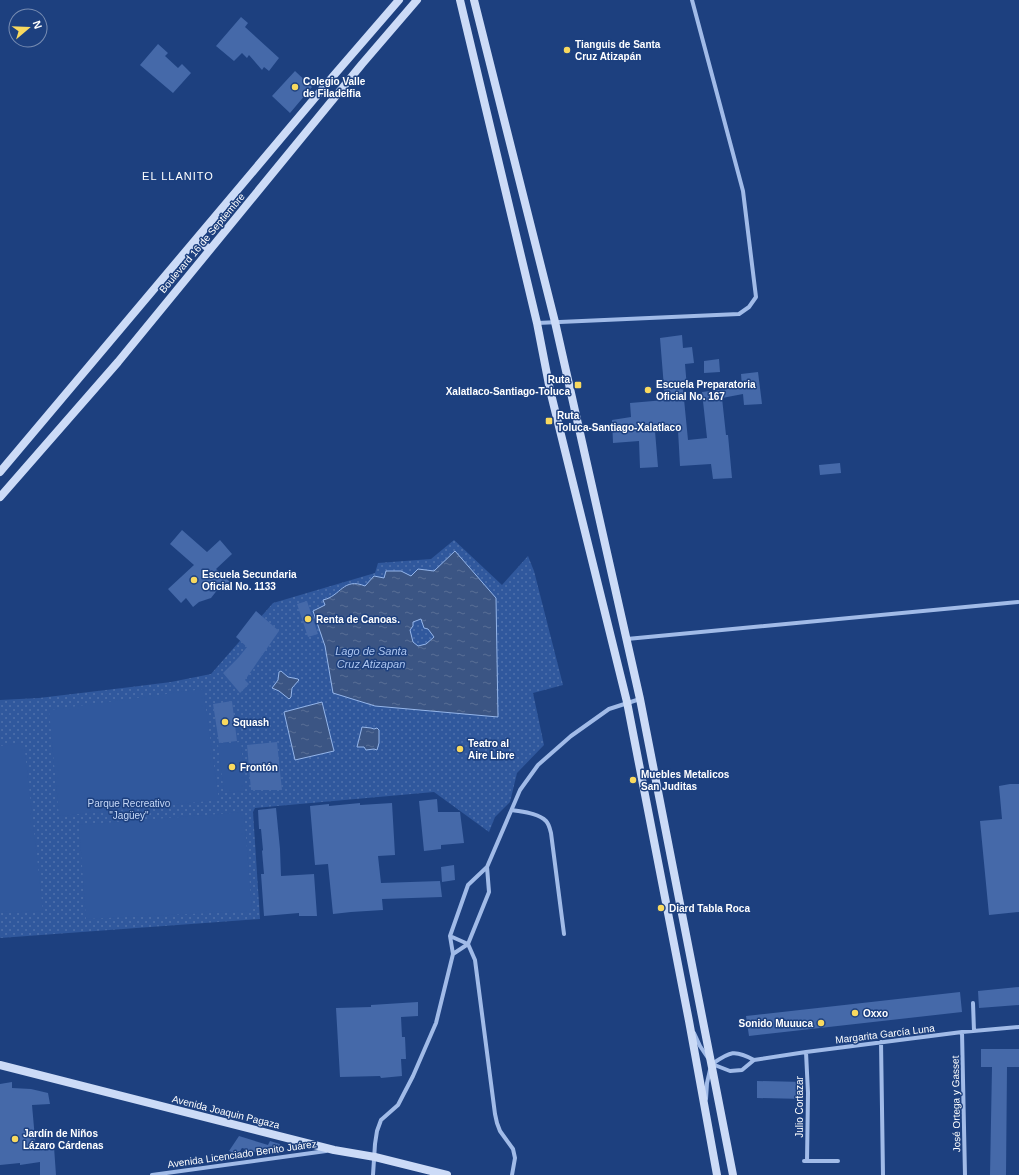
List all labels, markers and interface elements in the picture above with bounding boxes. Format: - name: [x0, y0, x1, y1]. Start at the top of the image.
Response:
- north arrow: [8, 8, 48, 48]
- text: N: [30, 19, 44, 31]
- place label: Tianguis de Santa Cruz Atizapán: [575, 39, 661, 62]
- marker: Tianguis de Santa Cruz Atizapán: [562, 45, 572, 55]
- place label: Colegio Valle de Filadelfia: [303, 76, 366, 99]
- marker: Colegio Valle de Filadelfia: [290, 82, 300, 92]
- district label: EL LLANITO: [142, 170, 214, 182]
- street label: Boulevard 16 de Septiembre: [157, 191, 247, 295]
- place label: Ruta Xalatlaco-Santiago-Toluca: [446, 374, 570, 397]
- place label: Escuela Preparatoria Oficial No. 167: [656, 379, 756, 402]
- marker: Ruta Xalatlaco-Santiago-Toluca: [573, 380, 583, 390]
- marker: Escuela Preparatoria Oficial No. 167: [643, 385, 653, 395]
- place label: Ruta Toluca-Santiago-Xalatlaco: [557, 410, 681, 433]
- marker: Ruta Toluca-Santiago-Xalatlaco: [544, 416, 554, 426]
- place label: Escuela Secundaria Oficial No. 1133: [202, 569, 297, 592]
- marker: Escuela Secundaria Oficial No. 1133: [189, 575, 199, 585]
- marker: Renta de Canoas.: [303, 614, 313, 624]
- place label: Renta de Canoas.: [316, 614, 400, 625]
- water label: Lago de Santa Cruz Atizapan: [335, 645, 407, 670]
- marker: Squash: [220, 717, 230, 727]
- place label: Squash: [233, 717, 269, 728]
- place label: Teatro al Aire Libre: [468, 738, 515, 761]
- marker: Teatro al Aire Libre: [455, 744, 465, 754]
- marker: Frontón: [227, 762, 237, 772]
- place label: Frontón: [240, 762, 278, 773]
- place label: Muebles Metalicos San Juditas: [641, 769, 730, 792]
- marker: Muebles Metalicos San Juditas: [628, 775, 638, 785]
- park label: Parque Recreativo "Jagüey": [88, 798, 171, 821]
- marker: Diard Tabla Roca: [656, 903, 666, 913]
- place label: Diard Tabla Roca: [669, 903, 750, 914]
- marker: Oxxo: [850, 1008, 860, 1018]
- place label: Oxxo: [863, 1008, 888, 1019]
- place label: Sonido Muuuca: [739, 1018, 813, 1029]
- marker: Sonido Muuuca: [816, 1018, 826, 1028]
- street label: Margarita García Luna: [835, 1022, 936, 1046]
- street label: José Ortega y Gasset: [950, 1055, 962, 1152]
- street label: Julio Cortazar: [794, 1075, 805, 1138]
- street label: Avenida Joaquin Pagaza: [171, 1093, 281, 1131]
- place label: Jardín de Niños Lázaro Cárdenas: [23, 1128, 104, 1151]
- marker: Jardín de Niños Lázaro Cárdenas: [10, 1134, 20, 1144]
- street label: Avenida Licenciado Benito Juárez: [167, 1138, 317, 1170]

